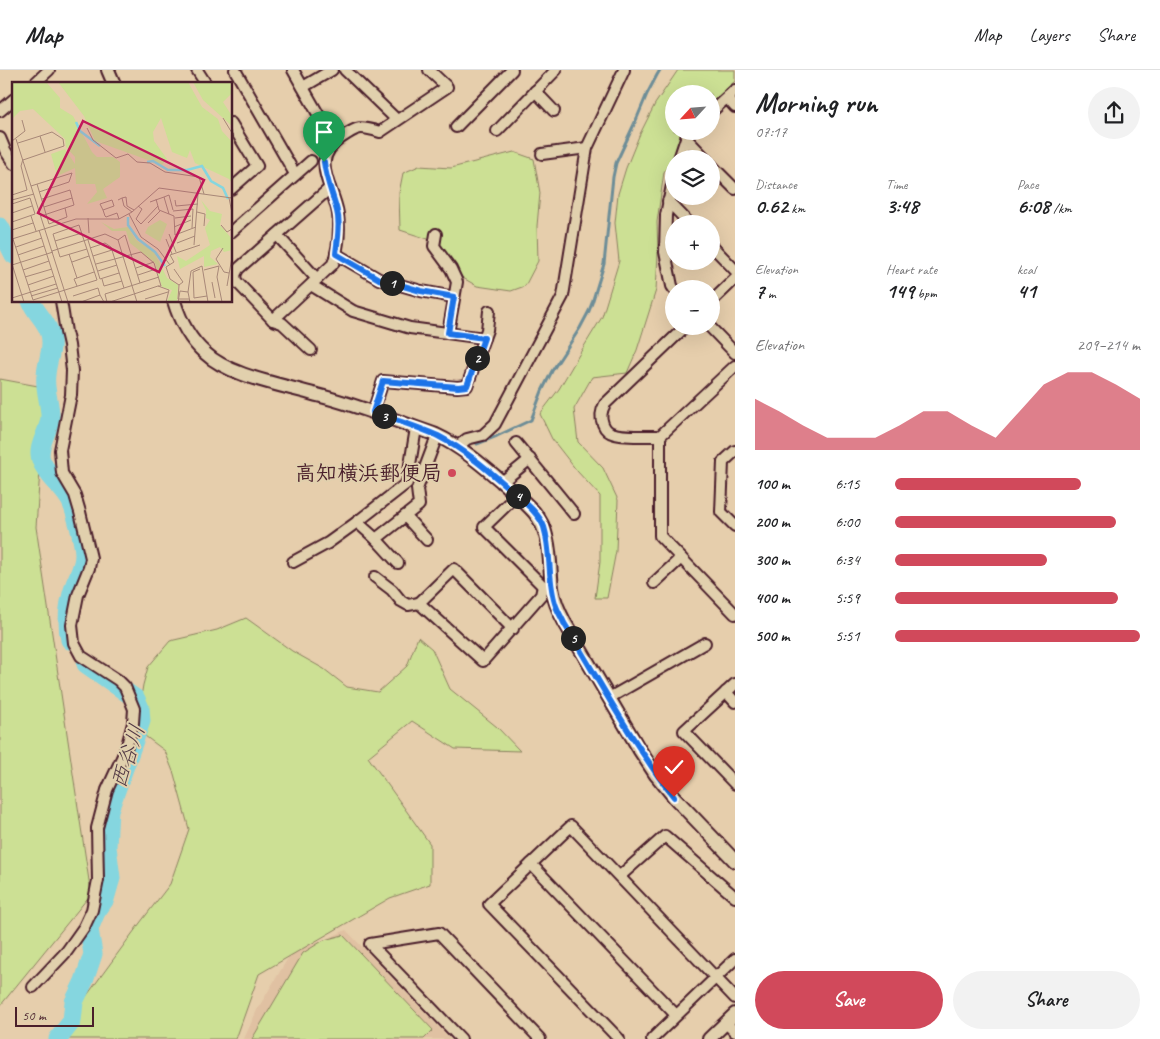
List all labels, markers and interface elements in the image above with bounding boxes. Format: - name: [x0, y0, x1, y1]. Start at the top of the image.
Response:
- text: Map: [25, 20, 62, 50]
- text: Map: [974, 24, 1002, 46]
- text: Layers: [1030, 24, 1069, 46]
- text: Share: [1097, 24, 1135, 46]
- inset map: [12, 82, 232, 302]
- north arrow: [665, 85, 720, 140]
- map controls: [665, 85, 720, 335]
- text: Morning run: [755, 85, 877, 120]
- button: share: [1088, 87, 1140, 139]
- pin: [303, 111, 345, 162]
- icon: arrive: [310, 118, 338, 146]
- text: 07:17: [755, 122, 787, 142]
- button: layers: [665, 150, 720, 205]
- text: Distance: [755, 176, 797, 193]
- text: Time: [886, 176, 907, 193]
- text: Pace: [1017, 176, 1039, 193]
- text: 0.62: [755, 193, 788, 219]
- text: 3:48: [886, 193, 919, 219]
- text: 6:08: [1017, 193, 1050, 219]
- text: km: [788, 200, 805, 217]
- text: /km: [1050, 200, 1072, 217]
- button: +: [665, 215, 720, 270]
- text: Elevation: [755, 261, 798, 278]
- text: Heart rate: [886, 261, 937, 278]
- text: kcal: [1017, 261, 1036, 278]
- pin: 1: [380, 270, 404, 296]
- text: 1: [389, 275, 396, 292]
- text: 7: [755, 278, 764, 304]
- text: 149: [886, 278, 914, 304]
- text: 41: [1017, 278, 1036, 304]
- button: −: [665, 280, 720, 335]
- text: m: [764, 285, 776, 302]
- text: bpm: [914, 285, 937, 302]
- text: Elevation: [755, 335, 804, 355]
- text: 209–214 m: [1077, 335, 1140, 355]
- pin: 2: [464, 346, 490, 370]
- text: 2: [474, 350, 481, 367]
- pin: 3: [372, 404, 396, 428]
- text: 3: [381, 408, 388, 425]
- place label: 高知横浜郵便局: [295, 460, 442, 486]
- marker: 高知横浜郵便局: [446, 467, 458, 479]
- text: 100 m: [755, 474, 790, 494]
- text: 6:15: [835, 474, 860, 494]
- pin: 4: [506, 484, 530, 508]
- text: 4: [515, 488, 522, 505]
- text: 200 m: [755, 512, 790, 532]
- text: 6:00: [835, 512, 860, 532]
- text: 300 m: [755, 550, 790, 570]
- text: 6:34: [835, 550, 860, 570]
- text: 400 m: [755, 588, 790, 608]
- text: 5:59: [835, 588, 860, 608]
- pin: 5: [560, 626, 586, 650]
- text: 500 m: [755, 626, 789, 646]
- text: 5:51: [835, 626, 860, 646]
- text: 5: [570, 630, 577, 647]
- water label: 西谷川: [104, 721, 151, 792]
- pin: [653, 746, 695, 797]
- icon: check: [660, 753, 688, 781]
- button: Save: [755, 971, 943, 1029]
- button: Share: [953, 971, 1140, 1029]
- scale bar: [15, 1004, 94, 1027]
- text: 50 m: [22, 1007, 46, 1024]

